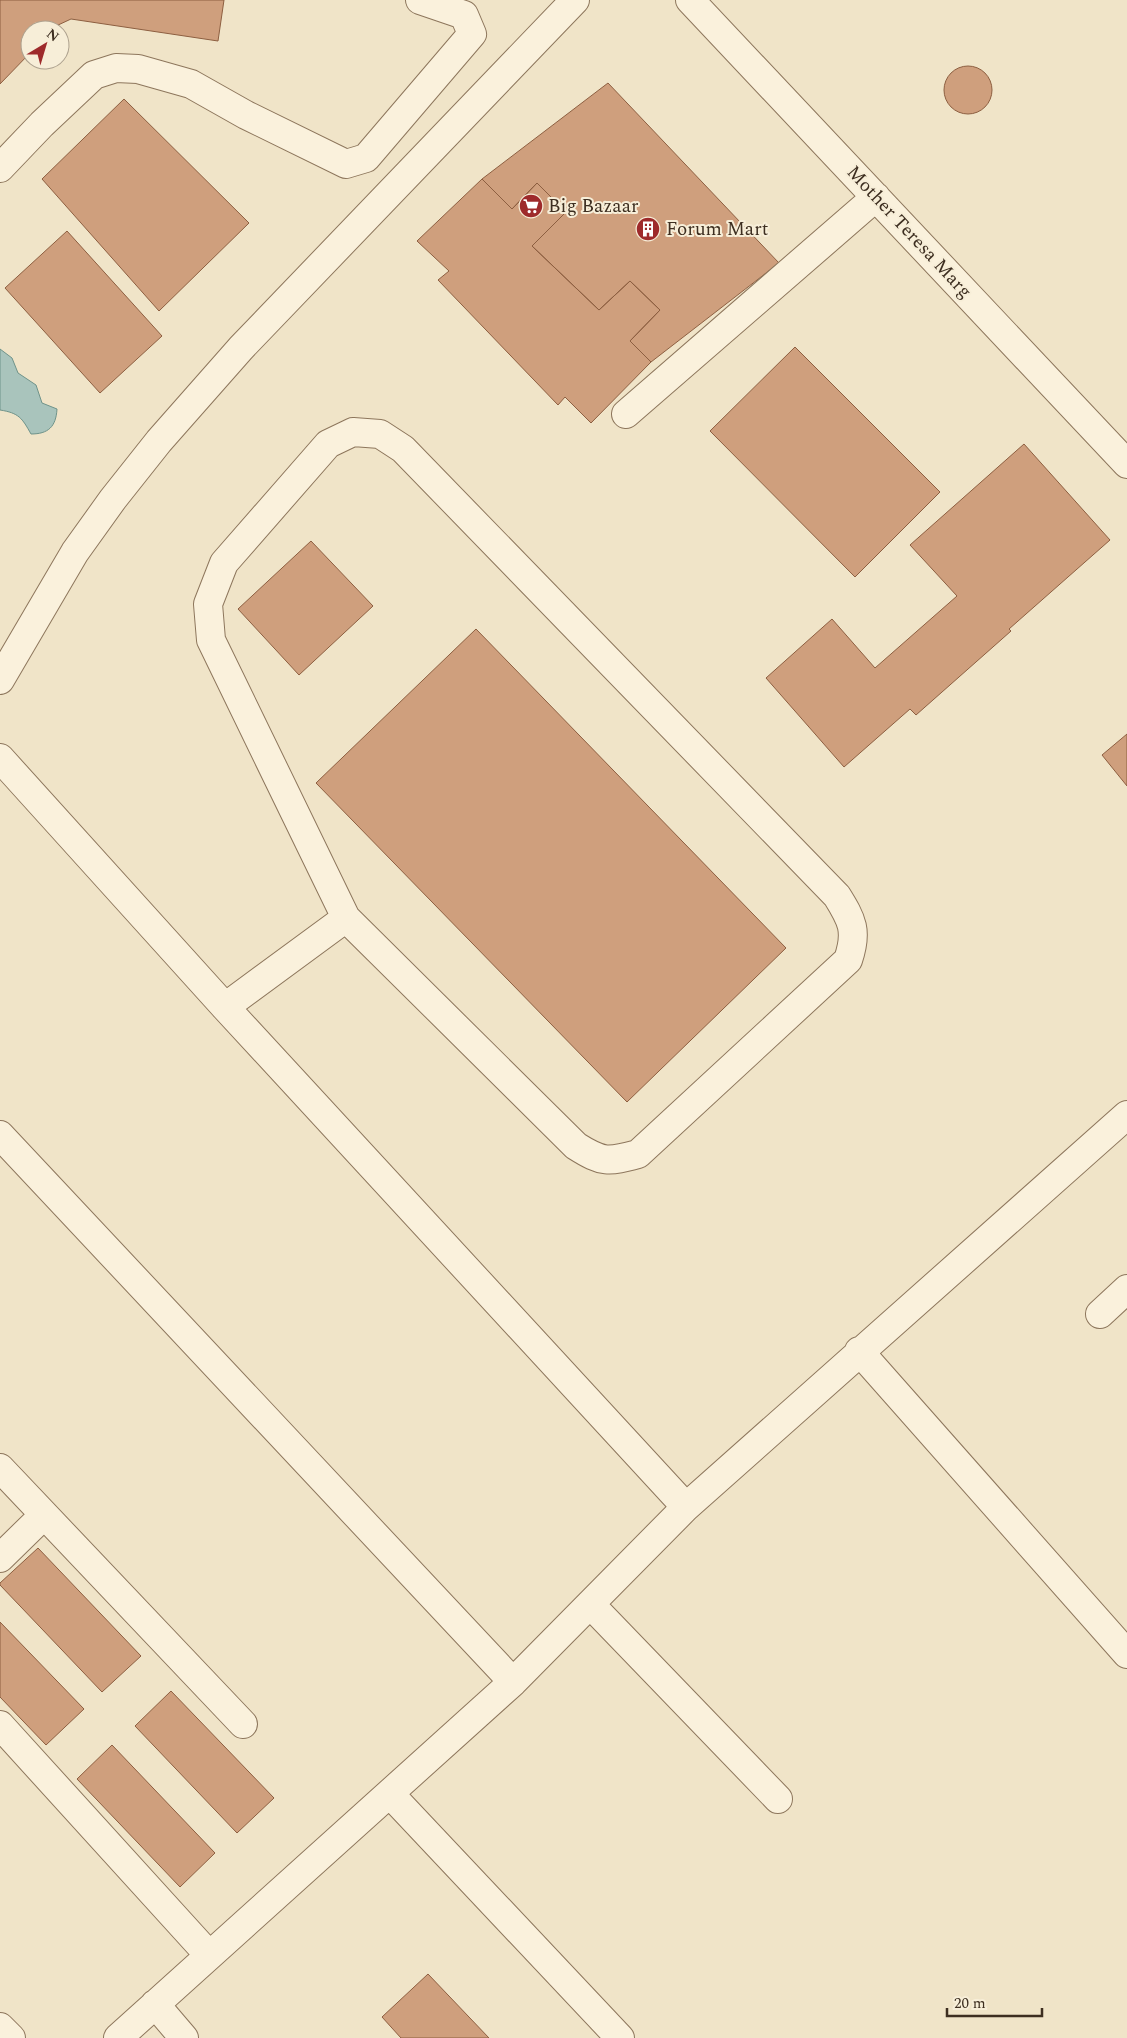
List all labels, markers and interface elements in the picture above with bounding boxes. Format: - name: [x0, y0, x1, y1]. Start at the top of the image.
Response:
- north arrow: [20, 20, 70, 70]
- text: N: [42, 23, 64, 47]
- street label: Mother Teresa Marg: [839, 159, 979, 305]
- place label: Big Bazaar: [548, 192, 639, 221]
- supermarket icon: Big Bazaar: [518, 193, 544, 219]
- place label: Forum Mart: [666, 215, 769, 244]
- building icon: Forum Mart: [635, 216, 661, 242]
- scale bar: [947, 1986, 1042, 2018]
- text: 20 m: [954, 1992, 986, 2015]

